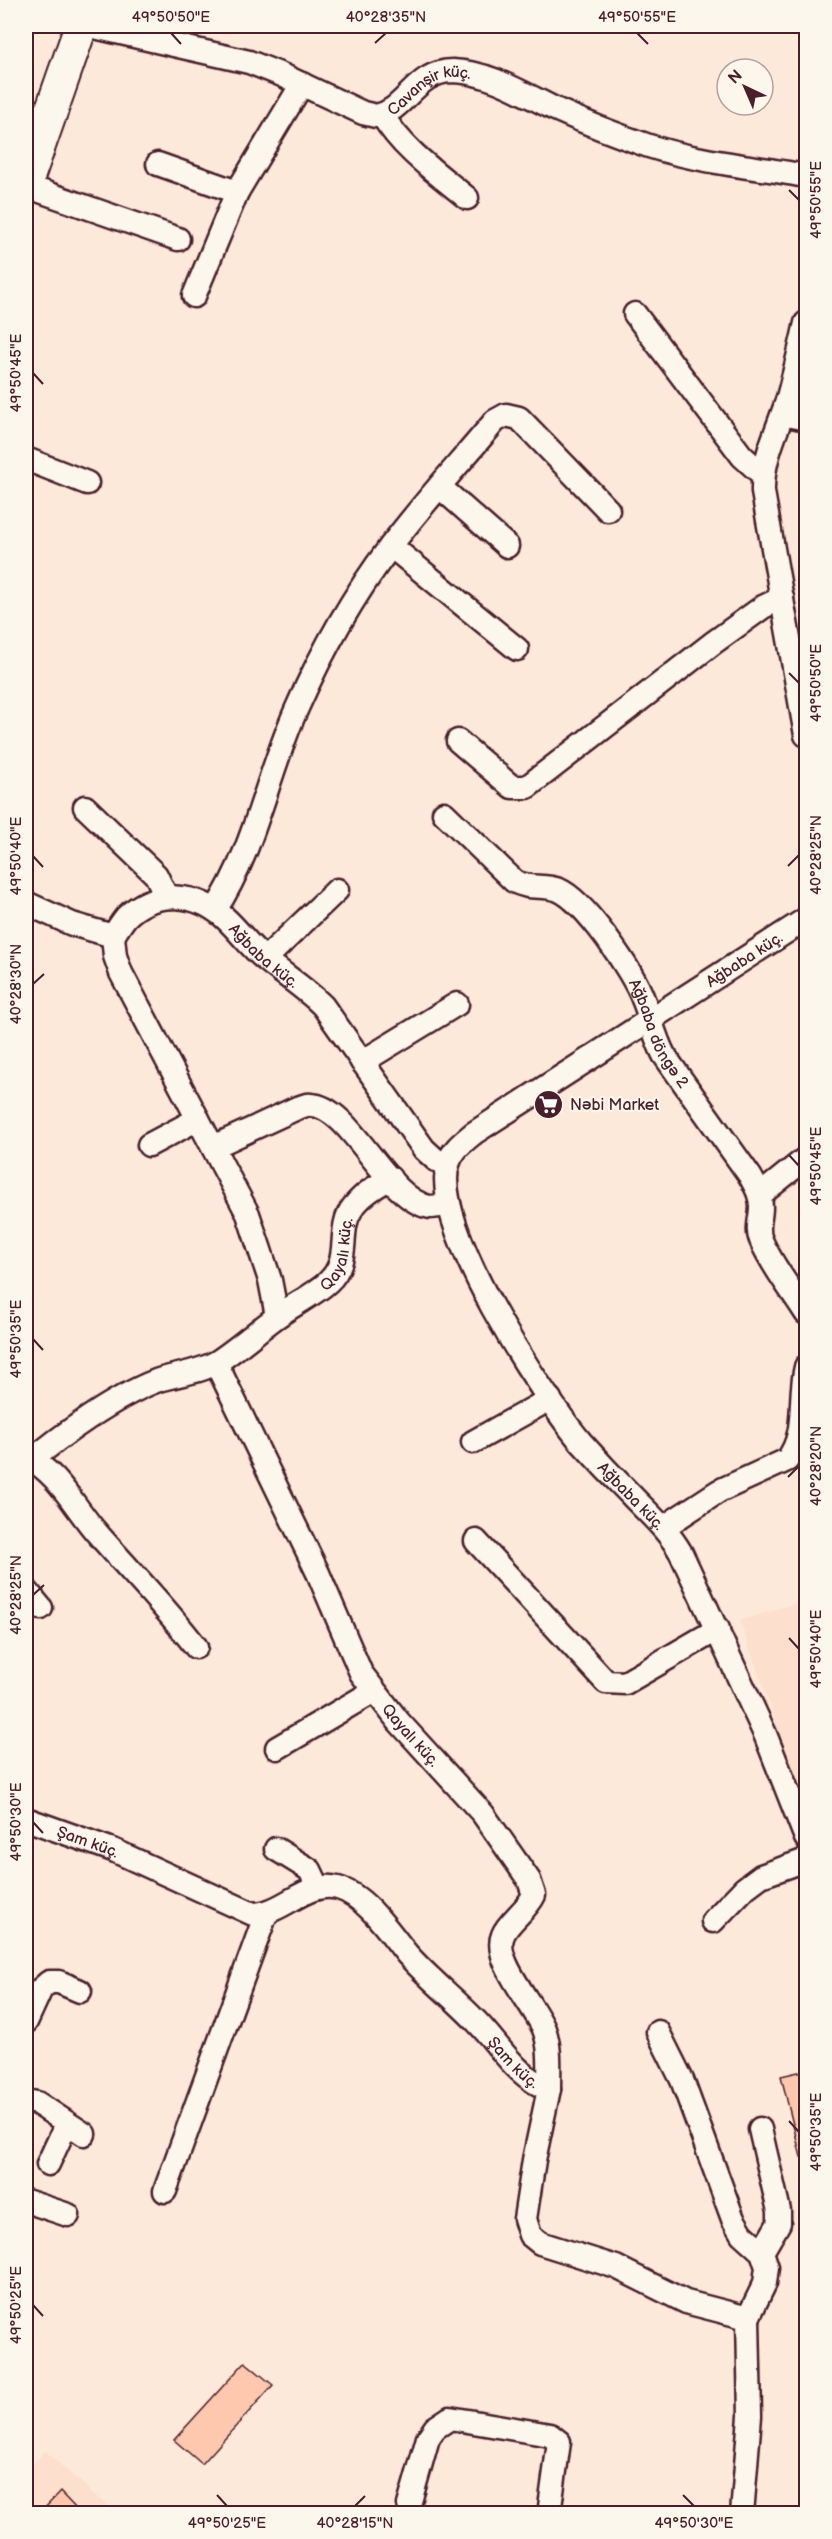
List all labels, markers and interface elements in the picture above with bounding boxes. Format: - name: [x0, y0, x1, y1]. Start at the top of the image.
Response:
- text: 49°50'50"E: [132, 8, 210, 27]
- text: 40°28'35"N: [346, 8, 426, 27]
- text: 49°50'55"E: [598, 8, 676, 27]
- north arrow: [715, 57, 775, 117]
- street label: Cavanşir küç.: [384, 63, 473, 120]
- text: N: [725, 66, 747, 88]
- text: 49°50'55"E: [807, 161, 826, 239]
- text: 49°50'45"E: [7, 334, 26, 412]
- text: 49°50'50"E: [807, 644, 826, 722]
- text: 40°28'25"N: [807, 815, 826, 895]
- text: 49°50'40"E: [7, 816, 26, 895]
- street label: Ağbaba küç.: [224, 920, 302, 993]
- street label: Ağbaba küç.: [703, 928, 787, 992]
- text: 40°28'30"N: [7, 944, 26, 1024]
- street label: Ağbaba döngə 2: [624, 976, 692, 1092]
- supermarket icon: Nəbi Market: [533, 1088, 565, 1120]
- place label: Nəbi Market: [570, 1096, 659, 1115]
- text: 49°50'45"E: [807, 1127, 826, 1205]
- street label: Qayalı küç.: [317, 1215, 358, 1296]
- text: 49°50'35"E: [7, 1299, 26, 1378]
- text: 40°28'20"N: [807, 1426, 826, 1506]
- street label: Ağbaba küç.: [593, 1459, 668, 1534]
- text: 40°28'25"N: [7, 1555, 26, 1635]
- text: 49°50'40"E: [807, 1609, 826, 1688]
- street label: Qayalı küç.: [377, 1700, 443, 1771]
- text: 49°50'30"E: [7, 1782, 26, 1862]
- street label: Şam küç.: [54, 1823, 122, 1862]
- street label: Şam küç.: [483, 2033, 541, 2093]
- text: 49°50'35"E: [807, 2092, 826, 2171]
- text: 49°50'25"E: [7, 2266, 26, 2344]
- text: 49°50'25"E: [188, 2514, 266, 2533]
- text: 40°28'15"N: [316, 2514, 394, 2533]
- text: 49°50'30"E: [654, 2514, 734, 2533]

